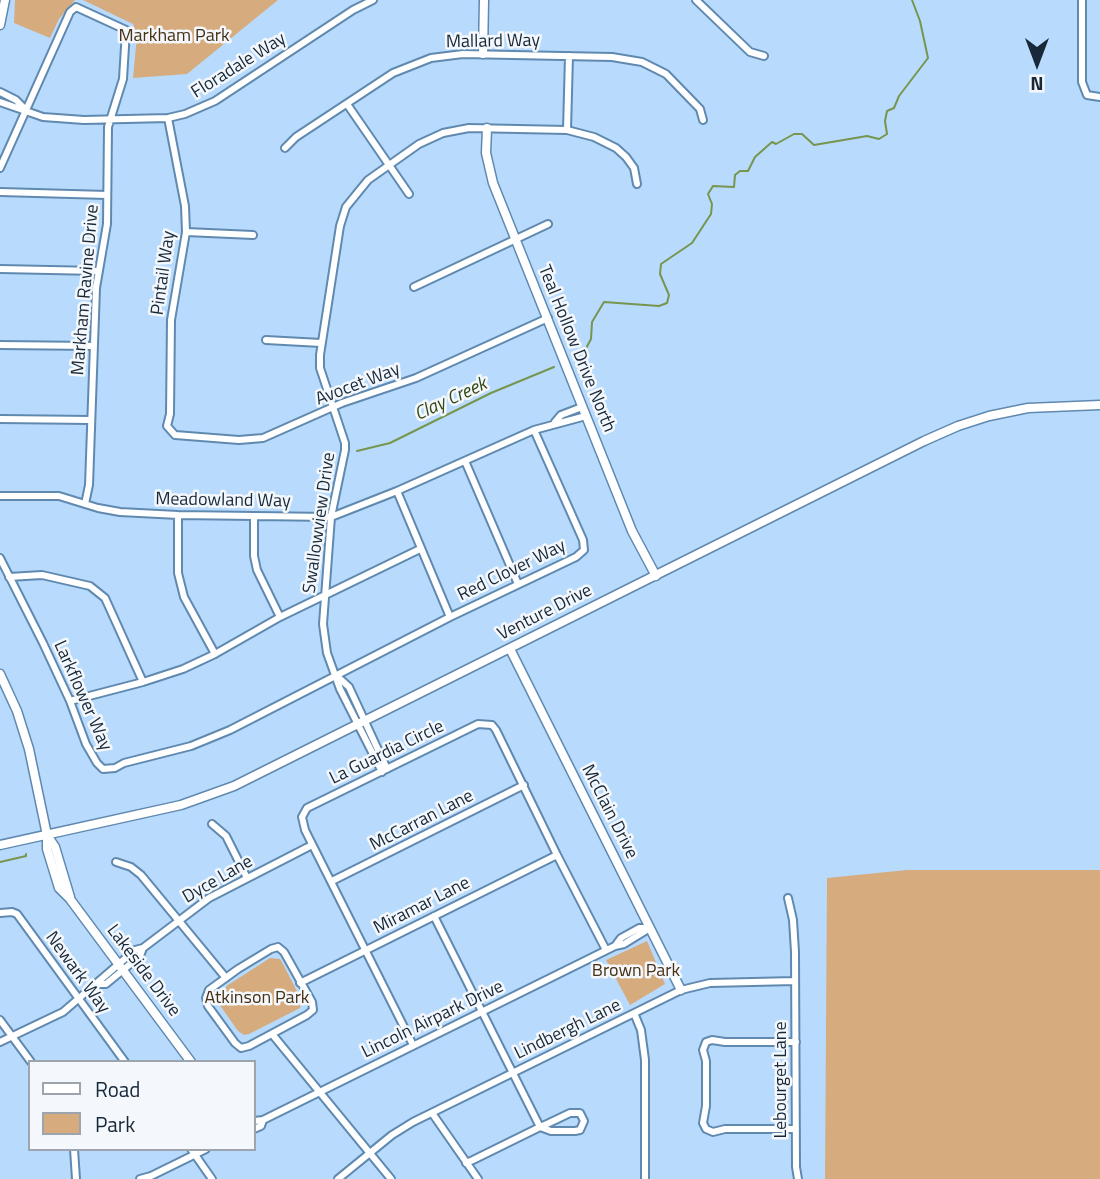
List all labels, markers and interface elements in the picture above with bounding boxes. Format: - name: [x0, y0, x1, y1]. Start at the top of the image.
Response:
- park label: Markham Park: [118, 26, 230, 48]
- street label: Floradale Way: [188, 28, 290, 104]
- north arrow: [1002, 28, 1072, 98]
- street label: Mallard Way: [446, 30, 540, 54]
- text: N: [1030, 70, 1044, 99]
- street label: Markham Ravine Drive: [68, 204, 104, 376]
- street label: Pintail Way: [147, 229, 181, 317]
- street label: Teal Hollow Drive North: [533, 262, 619, 436]
- street label: Avocet Way: [313, 359, 403, 411]
- water label: Clay Creek: [411, 373, 491, 427]
- street label: Swallowview Drive: [299, 451, 341, 595]
- street label: Meadowland Way: [155, 489, 291, 513]
- street label: Red Clover Way: [454, 535, 570, 607]
- street label: Venture Drive: [494, 580, 596, 646]
- street label: Larkflower Way: [48, 638, 116, 754]
- street label: La Guardia Circle: [326, 716, 448, 790]
- street label: McClain Drive: [576, 761, 642, 863]
- street label: McCarran Lane: [367, 786, 477, 856]
- street label: Dyce Lane: [179, 851, 257, 909]
- street label: Miramar Lane: [370, 873, 474, 939]
- street label: Lakeside Drive: [101, 921, 185, 1021]
- street label: Newark Way: [40, 928, 114, 1018]
- park label: Brown Park: [592, 961, 680, 983]
- street label: Lincoln Airpark Drive: [359, 976, 507, 1064]
- park label: Atkinson Park: [205, 988, 309, 1010]
- street label: Lindbergh Lane: [511, 995, 625, 1065]
- street label: Lebourget Lane: [771, 1021, 793, 1139]
- legend: [28, 1060, 256, 1151]
- text: Road: [95, 1073, 140, 1105]
- text: Park: [95, 1108, 135, 1140]

